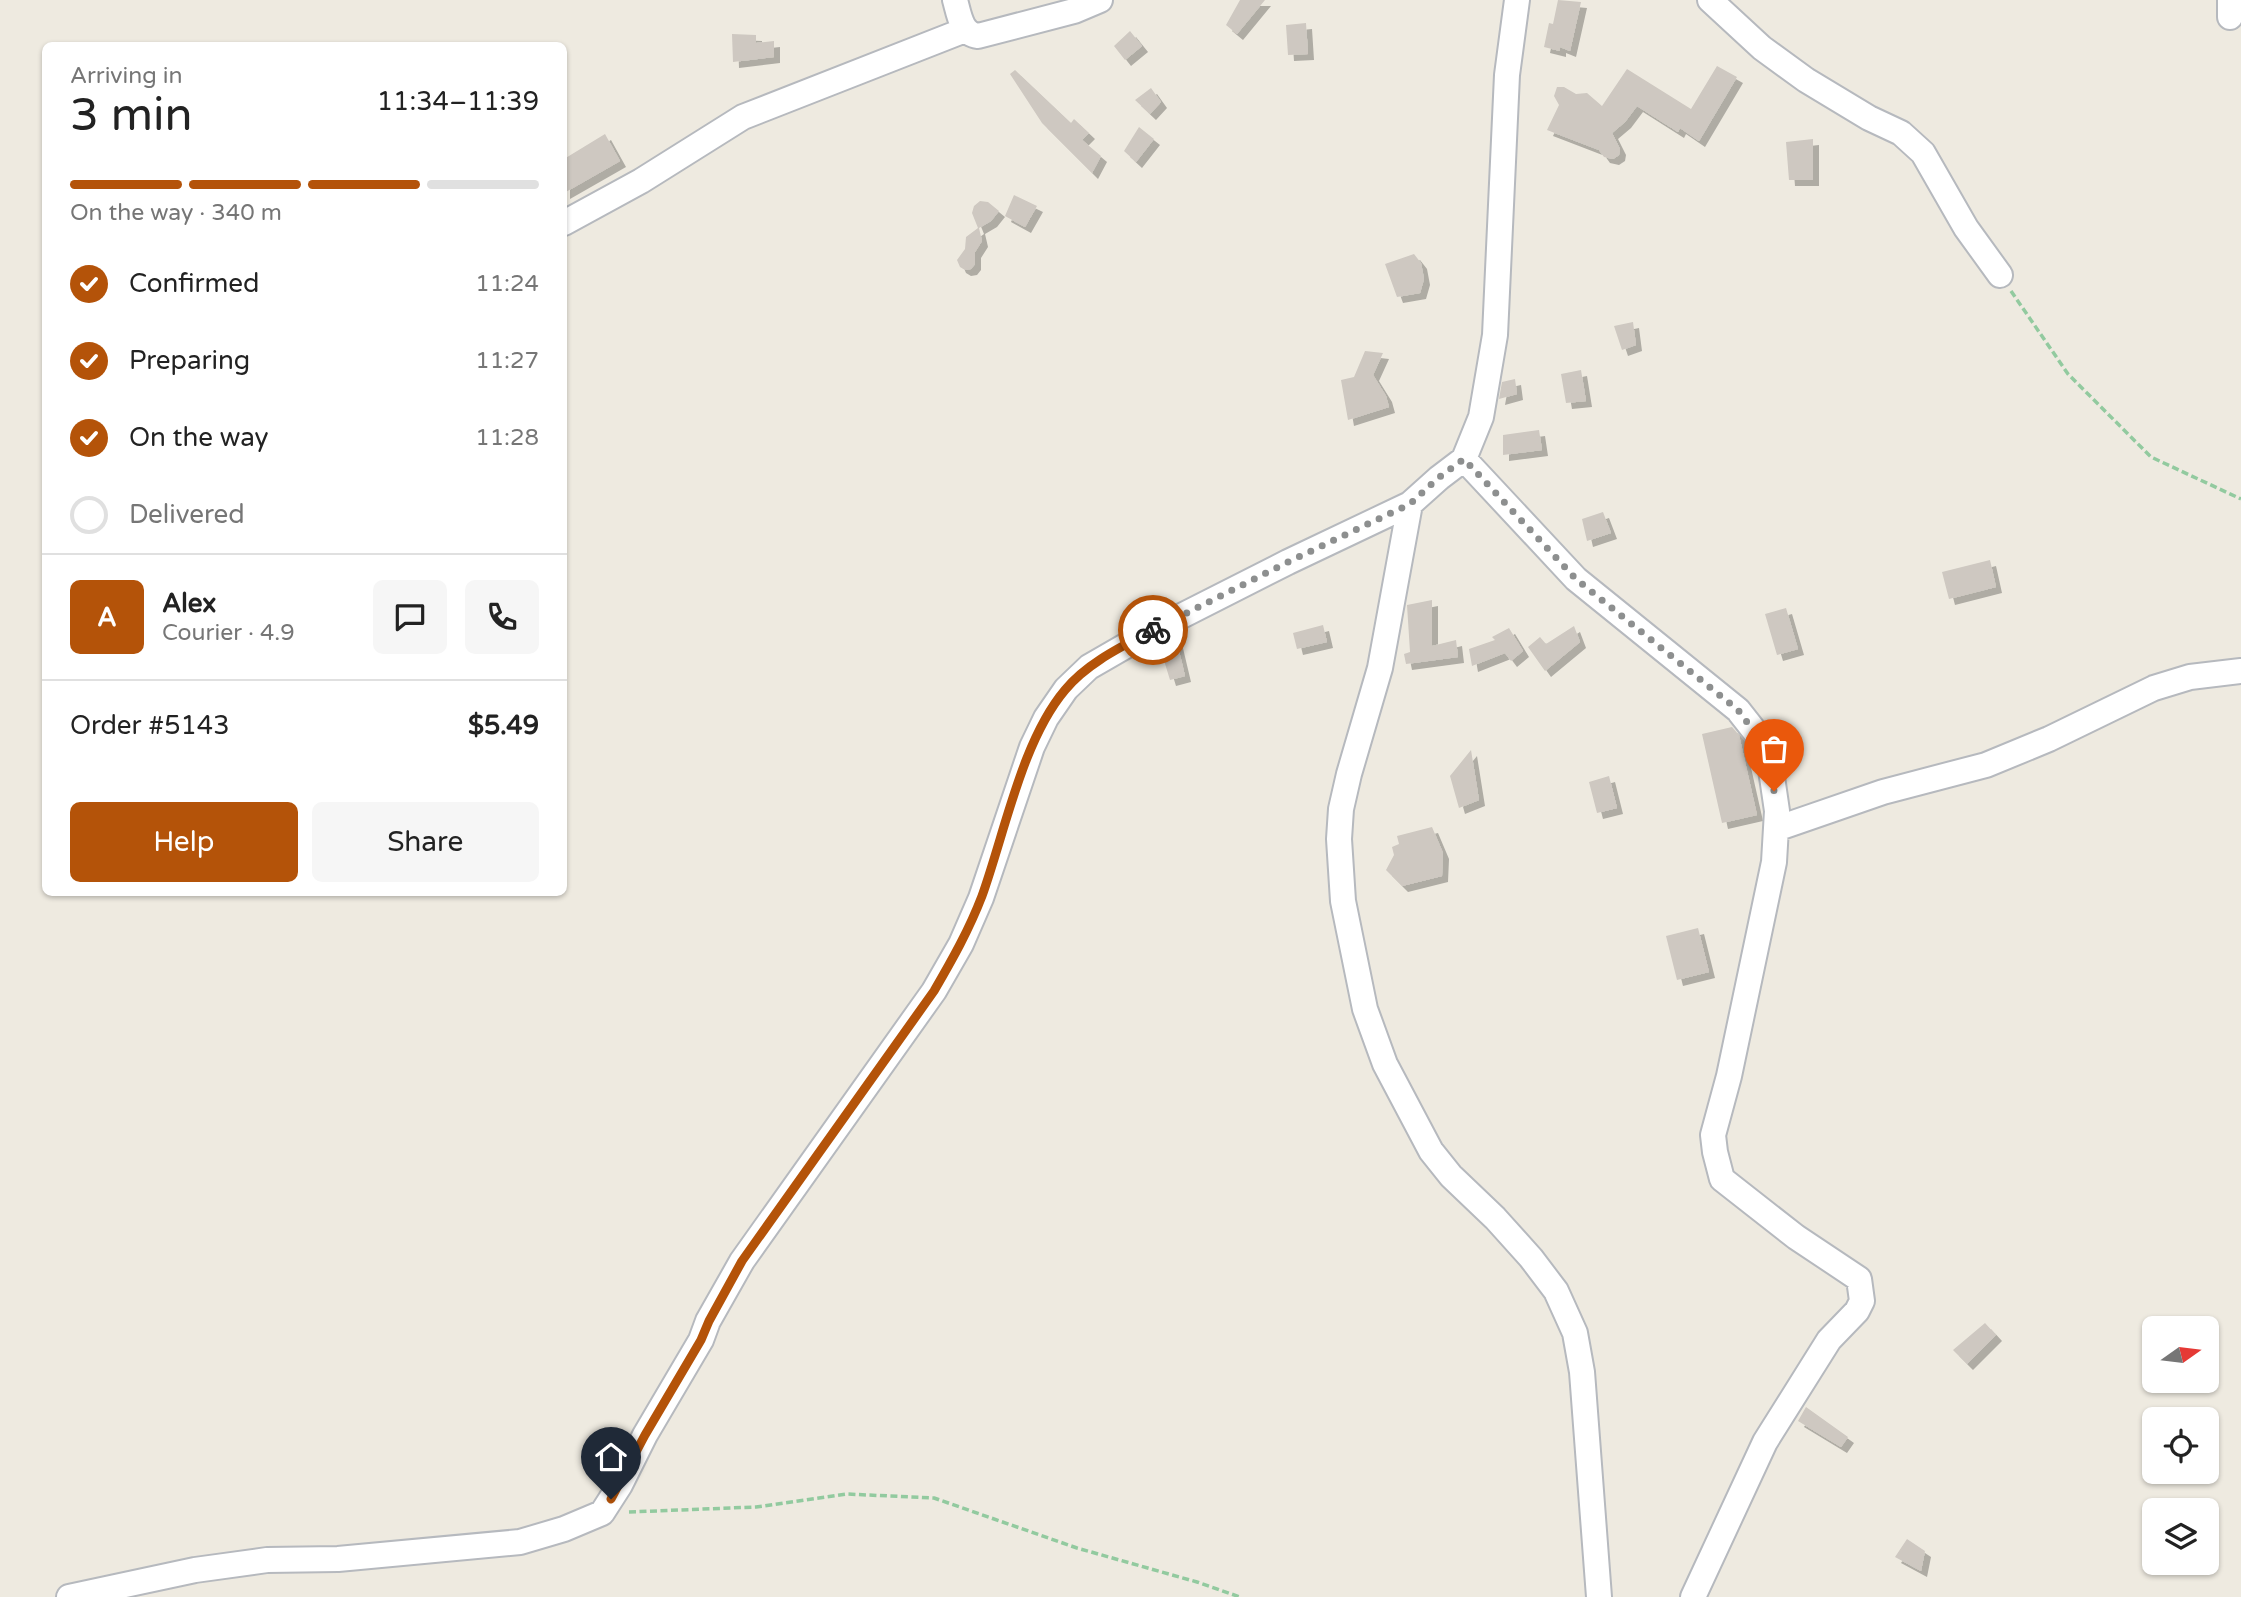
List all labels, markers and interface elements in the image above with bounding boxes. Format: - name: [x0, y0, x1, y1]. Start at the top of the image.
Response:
- text: Arriving in: [70, 62, 183, 90]
- text: 11:34–11:39: [377, 86, 539, 117]
- text: 3 min: [70, 88, 193, 143]
- text: On the way · 340 m: [70, 199, 282, 227]
- icon: check: [70, 265, 108, 303]
- text: Confirmed: [129, 268, 259, 299]
- text: 11:24: [475, 270, 539, 298]
- icon: check: [70, 342, 108, 380]
- text: Preparing: [129, 345, 250, 376]
- text: 11:27: [475, 347, 539, 375]
- icon: check: [70, 419, 108, 457]
- text: On the way: [129, 422, 269, 453]
- text: 11:28: [475, 424, 539, 452]
- text: Delivered: [129, 499, 245, 530]
- button: chat: [373, 580, 447, 654]
- button: phone: [465, 580, 539, 654]
- text: Alex: [162, 588, 216, 619]
- courier: [1118, 595, 1188, 665]
- text: A: [97, 602, 117, 633]
- icon: bike: [1134, 611, 1172, 649]
- text: Courier · 4.9: [162, 619, 295, 647]
- text: Order #5143: [70, 710, 230, 741]
- text: $5.49: [468, 710, 539, 741]
- pin: [1744, 719, 1804, 791]
- icon: bag: [1755, 730, 1793, 768]
- button: Help: [70, 802, 298, 882]
- button: Share: [312, 802, 539, 882]
- north arrow: [2142, 1316, 2219, 1393]
- map controls: [2142, 1316, 2219, 1575]
- button: locate: [2142, 1407, 2219, 1484]
- pin: [581, 1427, 641, 1499]
- icon: home: [592, 1438, 630, 1476]
- button: layers: [2142, 1498, 2219, 1575]

